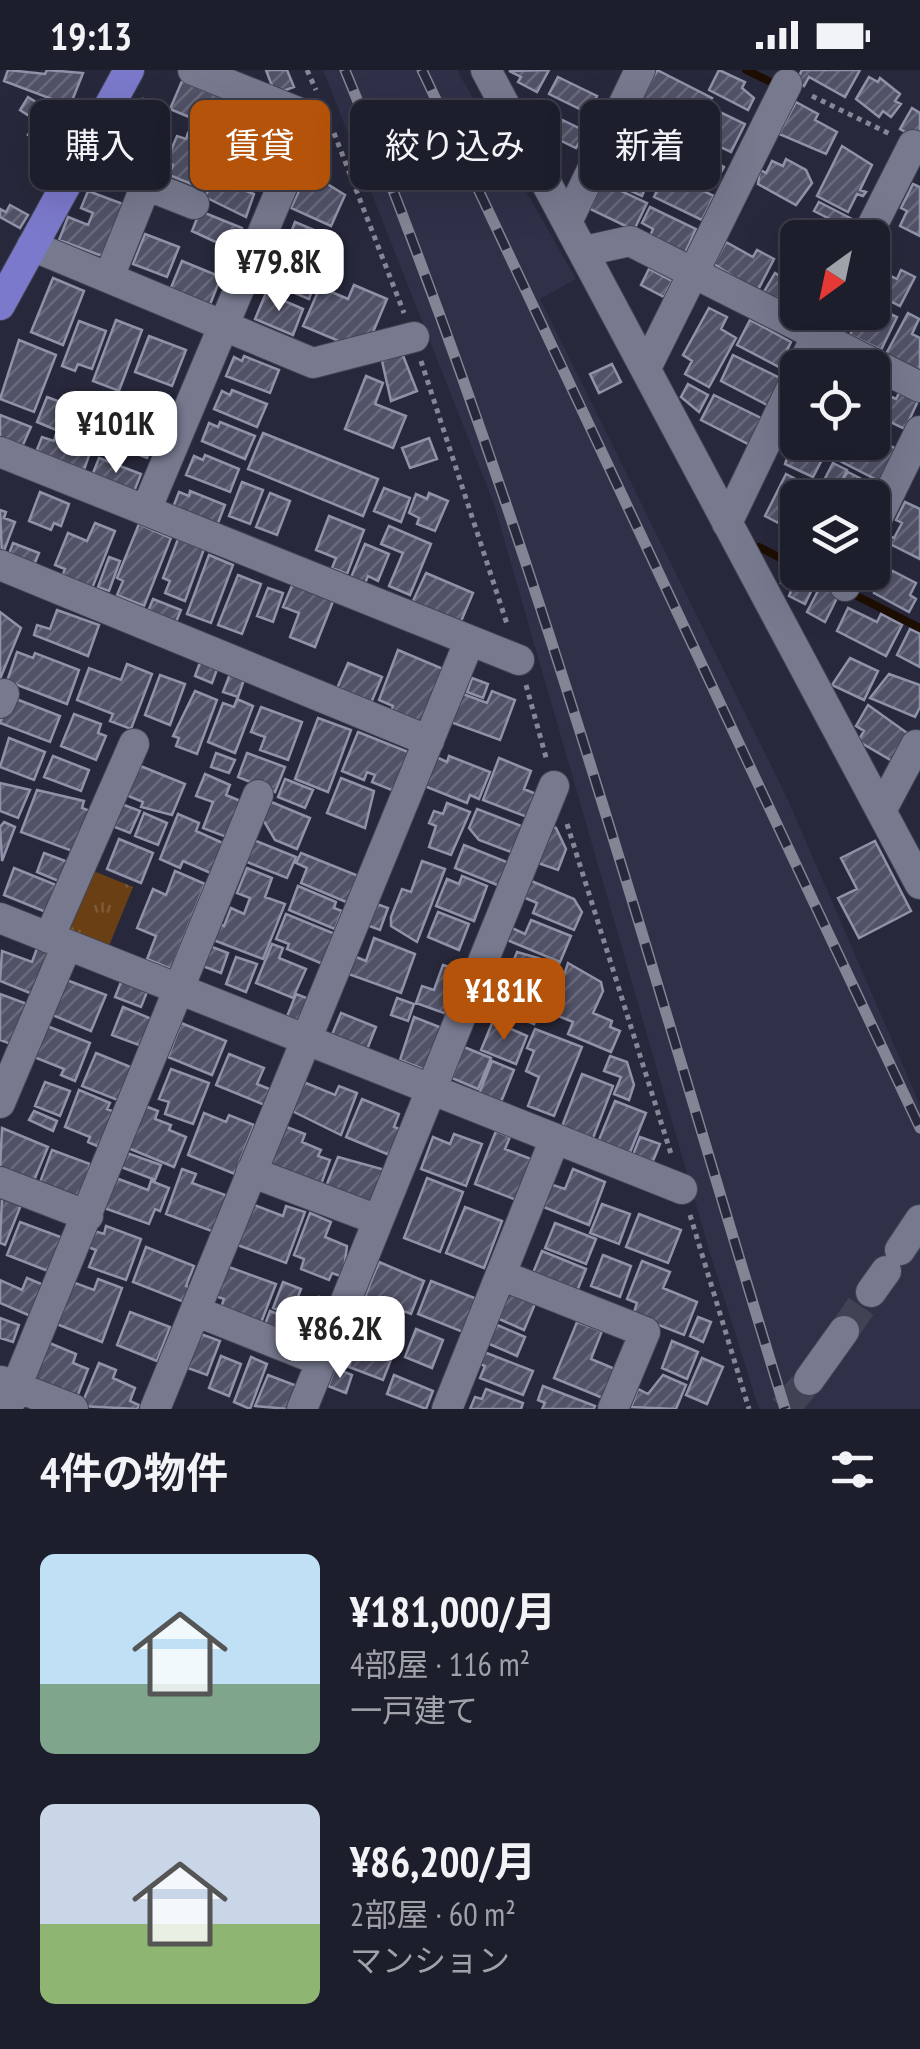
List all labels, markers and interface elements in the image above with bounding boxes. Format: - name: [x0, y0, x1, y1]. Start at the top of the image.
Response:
- text: 19:13: [50, 11, 132, 60]
- chip: 購入: [30, 100, 170, 190]
- chip: 賃貸: [190, 100, 330, 190]
- chip: 絞り込み: [350, 100, 560, 190]
- chip: 新着: [580, 100, 720, 190]
- north arrow: [780, 220, 890, 330]
- map controls: [780, 220, 890, 590]
- pin: ¥79.8K: [198, 229, 360, 314]
- text: ¥79.8K: [237, 240, 321, 282]
- button: locate: [780, 350, 890, 460]
- pin: ¥101K: [46, 391, 186, 476]
- text: ¥101K: [77, 402, 155, 444]
- button: layers: [780, 480, 890, 590]
- pin: ¥181K: [434, 958, 574, 1043]
- text: ¥181K: [465, 969, 543, 1011]
- pin: ¥86.2K: [259, 1296, 421, 1381]
- text: ¥86.2K: [298, 1307, 382, 1349]
- icon: filters: [825, 1442, 880, 1497]
- text: 4件の物件: [40, 1445, 228, 1500]
- text: ¥181,000/月: [350, 1584, 556, 1639]
- icon: home: [120, 1594, 240, 1714]
- text: 4部屋 · 116 m²: [350, 1643, 530, 1685]
- text: 一戸建て: [350, 1689, 478, 1731]
- text: ¥86,200/月: [350, 1834, 536, 1889]
- icon: home: [120, 1844, 240, 1964]
- text: 2部屋 · 60 m²: [350, 1893, 516, 1935]
- text: マンション: [350, 1939, 510, 1981]

